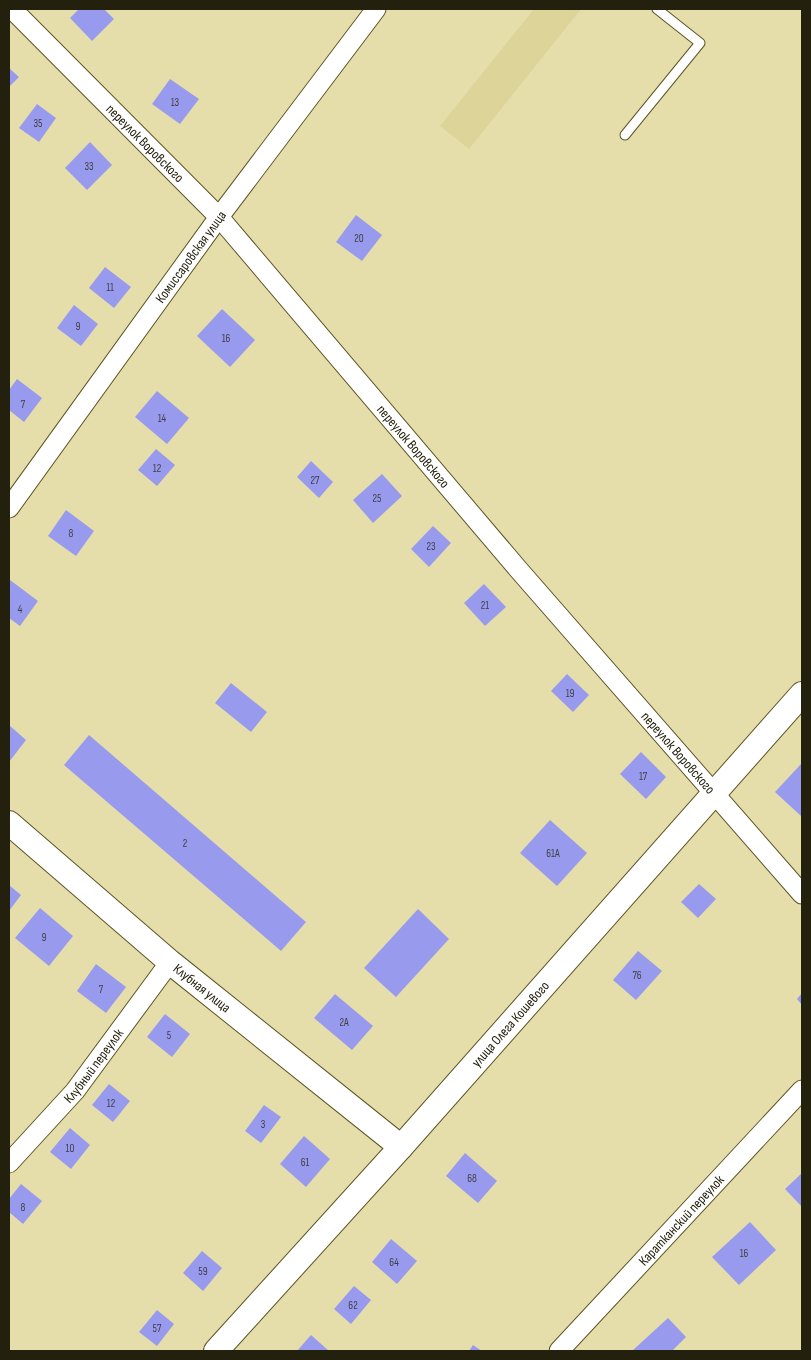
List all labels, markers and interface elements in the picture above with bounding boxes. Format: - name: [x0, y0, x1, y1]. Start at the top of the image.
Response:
- house number: 13: [171, 96, 180, 109]
- street label: переулок Воровского: [103, 100, 188, 186]
- house number: 35: [33, 117, 43, 130]
- house number: 33: [84, 160, 94, 173]
- street label: Комиссаровская улица: [151, 207, 229, 306]
- house number: 20: [354, 232, 364, 245]
- house number: 11: [106, 281, 114, 294]
- house number: 9: [76, 320, 81, 333]
- house number: 16: [222, 332, 231, 345]
- house number: 7: [21, 398, 26, 411]
- street label: переулок Воровского: [374, 401, 454, 491]
- house number: 14: [158, 412, 167, 425]
- house number: 12: [153, 462, 162, 475]
- house number: 27: [311, 474, 320, 487]
- house number: 25: [373, 492, 381, 505]
- house number: 8: [69, 527, 74, 540]
- house number: 23: [426, 540, 436, 553]
- house number: 21: [481, 599, 489, 612]
- house number: 4: [18, 603, 23, 616]
- house number: 19: [566, 687, 574, 700]
- street label: переулок Воровского: [638, 708, 719, 797]
- house number: 17: [639, 770, 648, 783]
- house number: 2: [183, 837, 188, 850]
- house number: 61А: [546, 847, 560, 860]
- house number: 9: [42, 931, 47, 944]
- street label: Клубная улица: [170, 960, 234, 1016]
- house number: 76: [632, 969, 642, 982]
- street label: улица Олега Кошевого: [468, 977, 553, 1070]
- house number: 7: [99, 983, 104, 996]
- house number: 2А: [339, 1016, 349, 1029]
- street label: Клубный переулок: [60, 1024, 127, 1106]
- house number: 5: [167, 1029, 171, 1042]
- house number: 12: [107, 1097, 116, 1110]
- house number: 3: [261, 1118, 266, 1131]
- house number: 10: [66, 1142, 74, 1155]
- house number: 61: [301, 1156, 309, 1169]
- street label: Каратканский переулок: [635, 1171, 728, 1269]
- house number: 68: [467, 1172, 477, 1185]
- house number: 8: [21, 1201, 26, 1214]
- house number: 16: [740, 1247, 749, 1260]
- house number: 64: [389, 1256, 399, 1269]
- house number: 59: [198, 1265, 208, 1278]
- house number: 62: [348, 1299, 358, 1312]
- house number: 57: [153, 1322, 162, 1335]

